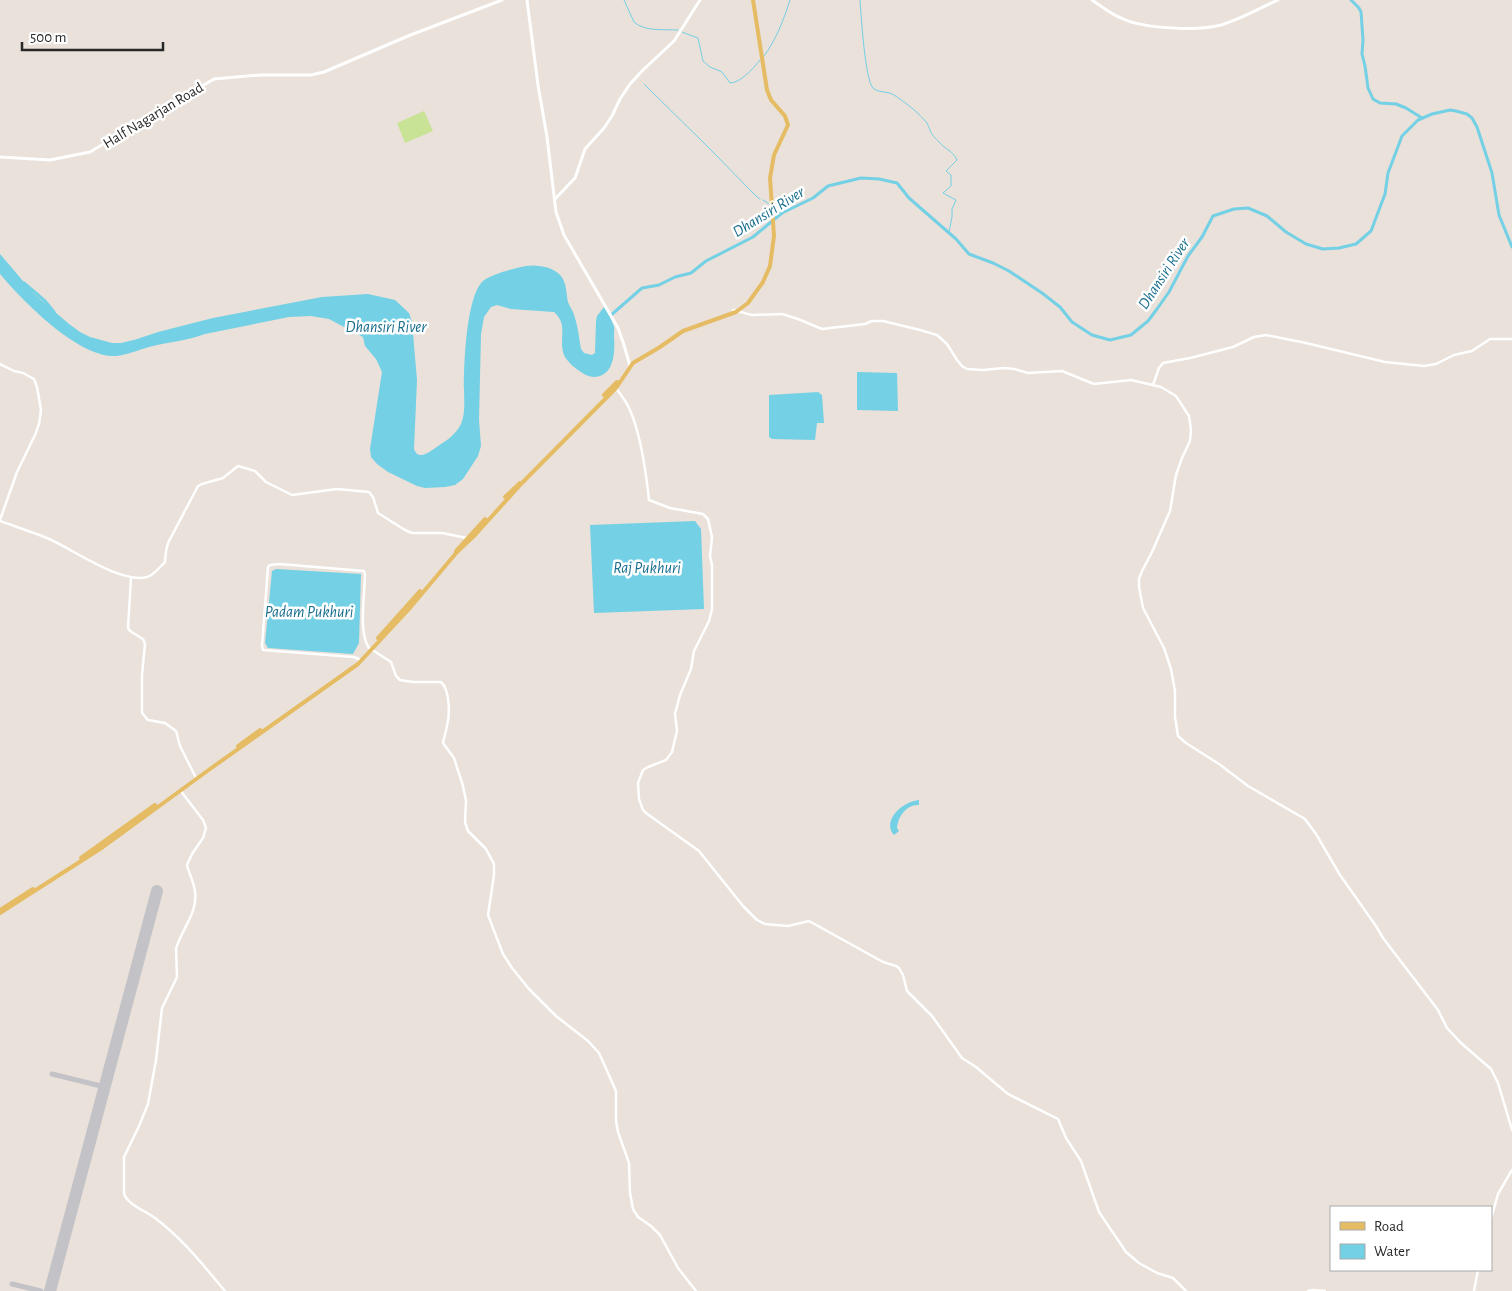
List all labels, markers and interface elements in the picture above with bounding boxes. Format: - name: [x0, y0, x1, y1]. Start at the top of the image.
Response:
- scale bar: [22, 20, 164, 52]
- text: 500 m: [30, 30, 67, 45]
- street label: Half Nagarjan Road: [101, 80, 206, 151]
- water label: Dhansiri River: [730, 183, 808, 240]
- water label: Dhansiri River: [1135, 235, 1193, 312]
- water label: Dhansiri River: [346, 319, 427, 335]
- water label: Raj Pukhuri: [613, 560, 681, 577]
- water label: Padam Pukhuri: [265, 604, 354, 620]
- legend: [1330, 1206, 1492, 1271]
- text: Road: [1374, 1219, 1404, 1234]
- text: Water: [1374, 1244, 1410, 1259]

